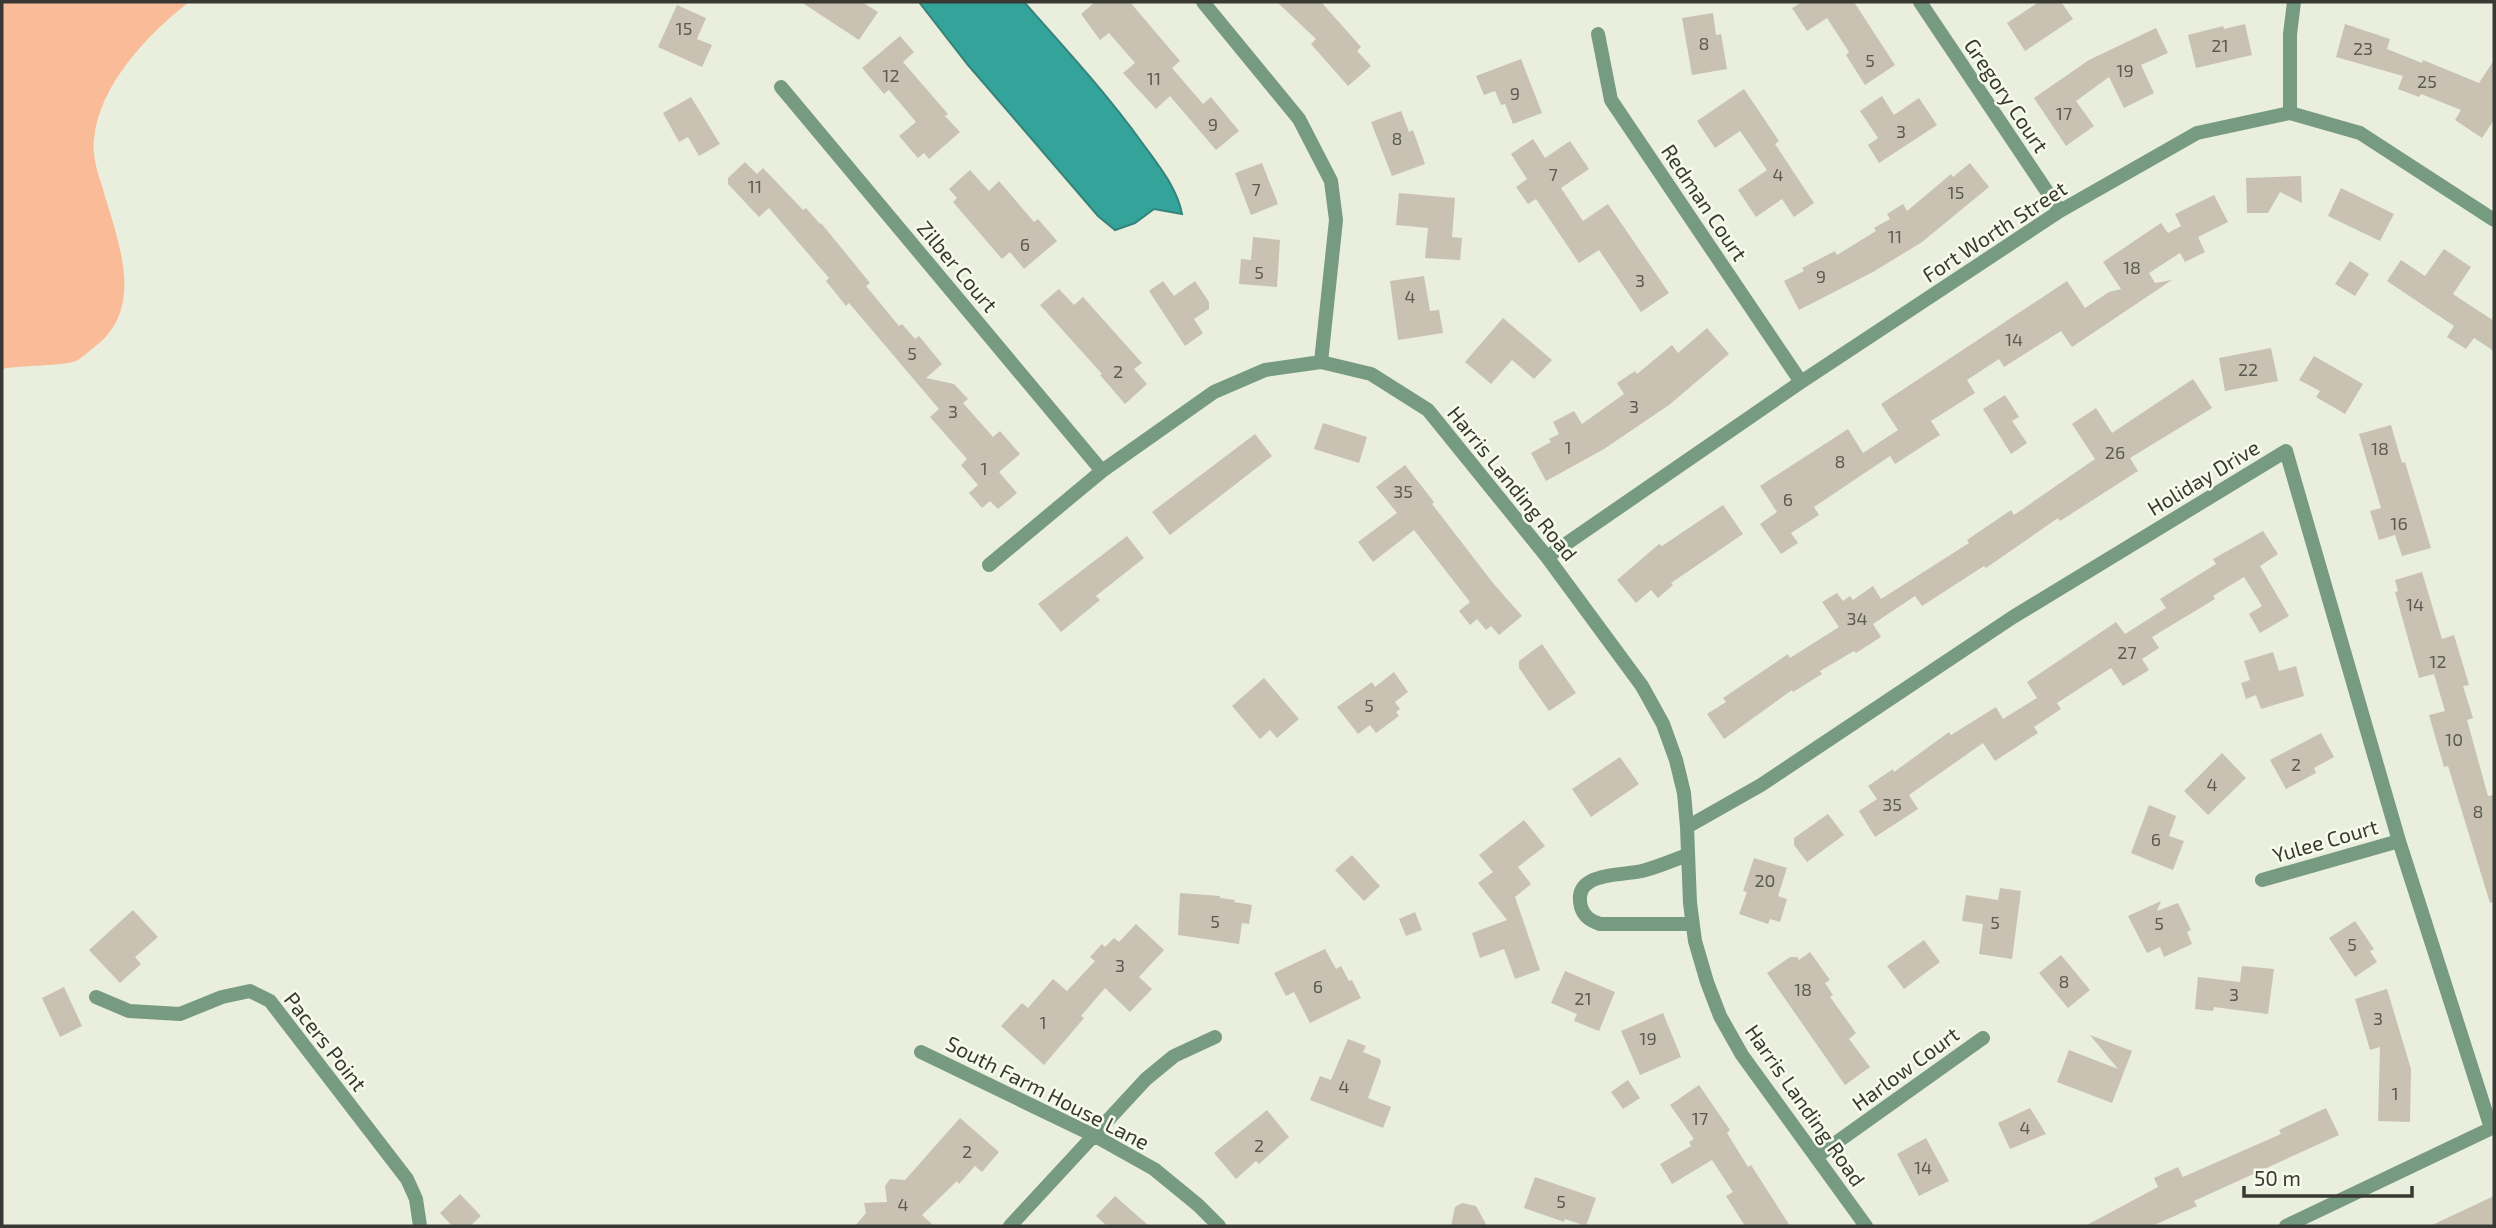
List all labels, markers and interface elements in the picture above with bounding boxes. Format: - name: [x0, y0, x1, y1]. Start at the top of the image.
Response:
- house number: 15: [676, 17, 692, 39]
- house number: 8: [1699, 32, 1709, 54]
- street label: Gregory Court: [1960, 33, 2054, 157]
- house number: 21: [2211, 34, 2229, 56]
- house number: 23: [2353, 37, 2373, 59]
- house number: 5: [1865, 49, 1875, 71]
- house number: 19: [2116, 59, 2134, 81]
- house number: 12: [882, 64, 900, 86]
- house number: 11: [1147, 67, 1161, 89]
- house number: 25: [2417, 70, 2437, 92]
- house number: 9: [1510, 82, 1520, 104]
- house number: 17: [2056, 102, 2072, 124]
- house number: 9: [1208, 113, 1218, 135]
- house number: 3: [1896, 120, 1906, 142]
- house number: 8: [1392, 127, 1402, 149]
- street label: Redman Court: [1657, 139, 1753, 265]
- house number: 7: [1548, 163, 1558, 185]
- house number: 4: [1772, 163, 1784, 185]
- house number: 11: [748, 175, 762, 197]
- street label: Fort Worth Street: [1917, 175, 2071, 287]
- house number: 7: [1251, 178, 1261, 200]
- house number: 15: [1948, 181, 1964, 203]
- street label: Zilber Court: [913, 215, 1003, 317]
- house number: 11: [1888, 225, 1902, 247]
- house number: 6: [1020, 233, 1030, 255]
- house number: 18: [2123, 256, 2141, 278]
- house number: 5: [1254, 261, 1264, 283]
- house number: 9: [1816, 265, 1826, 287]
- house number: 3: [1635, 269, 1645, 291]
- house number: 4: [1404, 285, 1416, 307]
- house number: 14: [2005, 328, 2023, 350]
- house number: 5: [907, 342, 917, 364]
- house number: 22: [2238, 358, 2258, 380]
- house number: 2: [1113, 360, 1123, 382]
- house number: 3: [1629, 395, 1639, 417]
- house number: 3: [948, 400, 958, 422]
- street label: Harris Landing Road: [1443, 401, 1583, 565]
- street label: Holiday Drive: [2142, 434, 2264, 520]
- house number: 1: [1564, 436, 1572, 458]
- house number: 18: [2371, 437, 2389, 459]
- house number: 26: [2105, 441, 2125, 463]
- house number: 8: [1835, 450, 1845, 472]
- house number: 1: [980, 457, 988, 479]
- house number: 35: [1393, 480, 1413, 502]
- house number: 6: [1783, 488, 1793, 510]
- house number: 16: [2390, 512, 2408, 534]
- house number: 14: [2406, 593, 2424, 615]
- house number: 34: [1846, 607, 1868, 629]
- house number: 27: [2117, 641, 2137, 663]
- house number: 12: [2429, 650, 2447, 672]
- house number: 5: [1364, 694, 1374, 716]
- house number: 10: [2445, 728, 2463, 750]
- house number: 2: [2291, 753, 2301, 775]
- house number: 4: [2206, 773, 2218, 795]
- house number: 35: [1882, 793, 1902, 815]
- house number: 8: [2473, 800, 2483, 822]
- street label: Yulee Court: [2269, 813, 2381, 867]
- house number: 6: [2151, 828, 2161, 850]
- house number: 20: [1755, 869, 1775, 891]
- house number: 5: [1210, 910, 1220, 932]
- house number: 5: [1990, 911, 2000, 933]
- house number: 5: [2154, 912, 2164, 934]
- house number: 5: [2347, 933, 2357, 955]
- house number: 3: [1115, 954, 1125, 976]
- house number: 8: [2059, 970, 2069, 992]
- house number: 6: [1313, 975, 1323, 997]
- house number: 18: [1794, 978, 1812, 1000]
- house number: 3: [2229, 983, 2239, 1005]
- street label: Pacers Point: [280, 987, 372, 1095]
- house number: 21: [1574, 987, 1592, 1009]
- house number: 3: [2373, 1007, 2383, 1029]
- house number: 1: [1039, 1011, 1047, 1033]
- street label: Harris Landing Road: [1741, 1019, 1871, 1191]
- street label: Harlow Court: [1847, 1021, 1963, 1115]
- house number: 19: [1639, 1027, 1657, 1049]
- street label: South Farm House Lane: [942, 1030, 1154, 1154]
- house number: 4: [1338, 1075, 1350, 1097]
- house number: 1: [2391, 1082, 2399, 1104]
- house number: 17: [1692, 1107, 1708, 1129]
- house number: 4: [2019, 1116, 2031, 1138]
- house number: 2: [1254, 1134, 1264, 1156]
- house number: 2: [962, 1140, 972, 1162]
- scale bar: [2244, 1154, 2412, 1198]
- house number: 14: [1914, 1156, 1932, 1178]
- text: 50 m: [2254, 1165, 2301, 1190]
- house number: 5: [1556, 1190, 1566, 1212]
- house number: 4: [897, 1193, 909, 1215]

